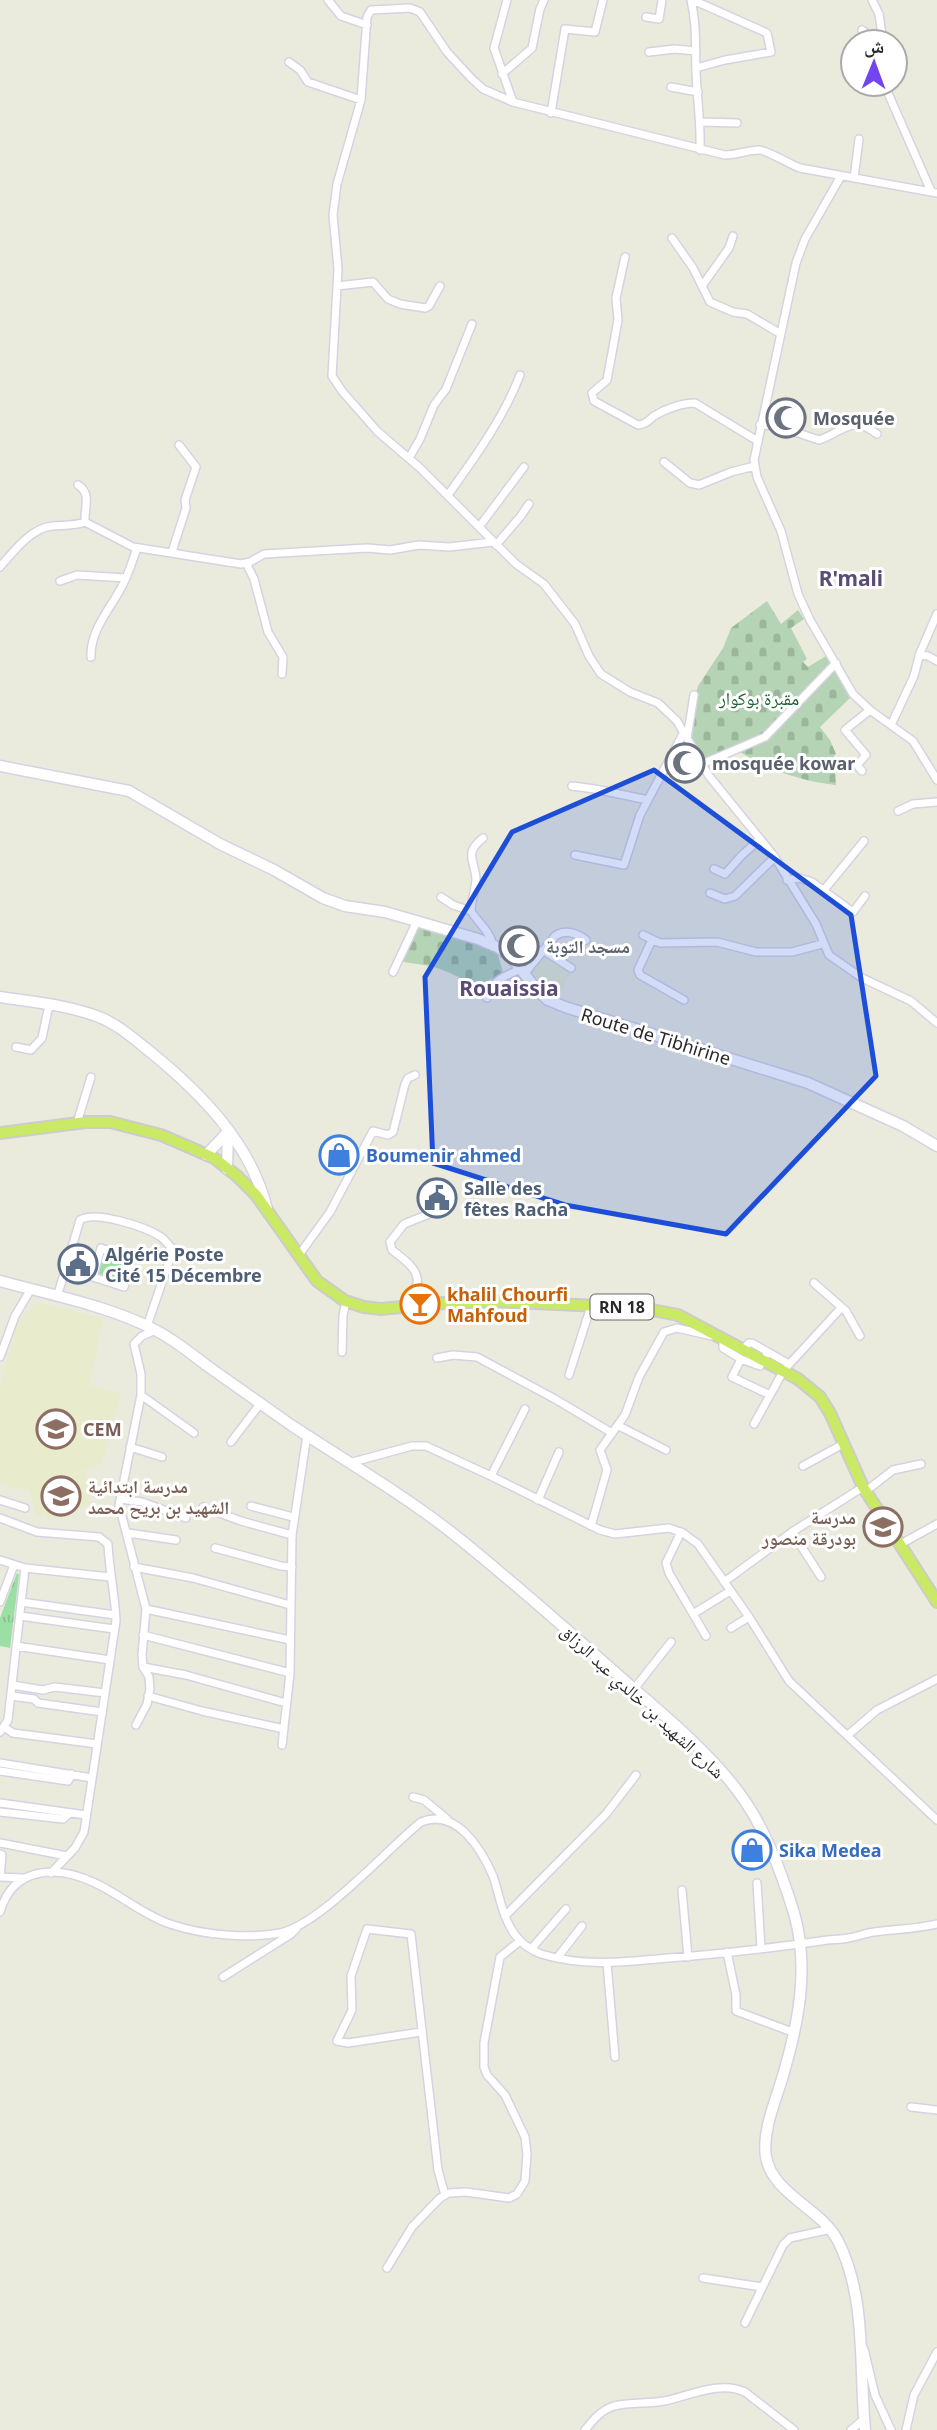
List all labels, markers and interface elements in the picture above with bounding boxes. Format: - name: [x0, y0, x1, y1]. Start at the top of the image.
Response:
- north arrow: [839, 28, 909, 98]
- text: ش: [864, 33, 885, 59]
- mosque icon: Mosquée: [765, 397, 807, 439]
- place label: Mosquée: [813, 406, 895, 430]
- district label: R'mali: [819, 564, 883, 592]
- park label: مقبرة بوكوار: [718, 686, 799, 710]
- mosque icon: mosquée kowar: [664, 742, 706, 784]
- place label: mosquée kowar: [712, 751, 855, 775]
- mosque icon: مسجد التوبة: [498, 925, 540, 967]
- place label: مسجد التوبة: [546, 934, 630, 958]
- district label: Rouaissia: [459, 974, 559, 1002]
- street label: Route de Tibhirine: [578, 1002, 734, 1070]
- shop icon: Boumenir ahmed: [318, 1134, 360, 1176]
- place label: Boumenir ahmed: [366, 1143, 521, 1167]
- place label: Salle des fêtes Racha: [464, 1176, 568, 1221]
- public building icon: Salle des fêtes Racha: [416, 1177, 458, 1219]
- place label: Algérie Poste Cité 15 Décembre: [105, 1242, 262, 1287]
- public building icon: Algérie Poste Cité 15 Décembre: [57, 1243, 99, 1285]
- place label: khalil Chourfi Mahfoud: [447, 1282, 568, 1327]
- bar icon: khalil Chourfi Mahfoud: [399, 1283, 441, 1325]
- road number: RN 18: [590, 1294, 654, 1320]
- school or university icon: CEM: [35, 1408, 77, 1450]
- place label: CEM: [83, 1417, 122, 1441]
- place label: مدرسة ابتدائية الشهيد بن بريح محمد: [88, 1474, 229, 1520]
- school or university icon: مدرسة ابتدائية الشهيد بن بريح محمد: [40, 1475, 82, 1517]
- place label: مدرسة بودرقة منصور: [761, 1505, 856, 1550]
- school or university icon: مدرسة بودرقة منصور: [862, 1506, 904, 1548]
- street label: شارع الشهيد بن خالدي عبد الرزاق: [554, 1619, 730, 1786]
- shop icon: Sika Medea: [731, 1829, 773, 1871]
- place label: Sika Medea: [779, 1838, 882, 1862]

